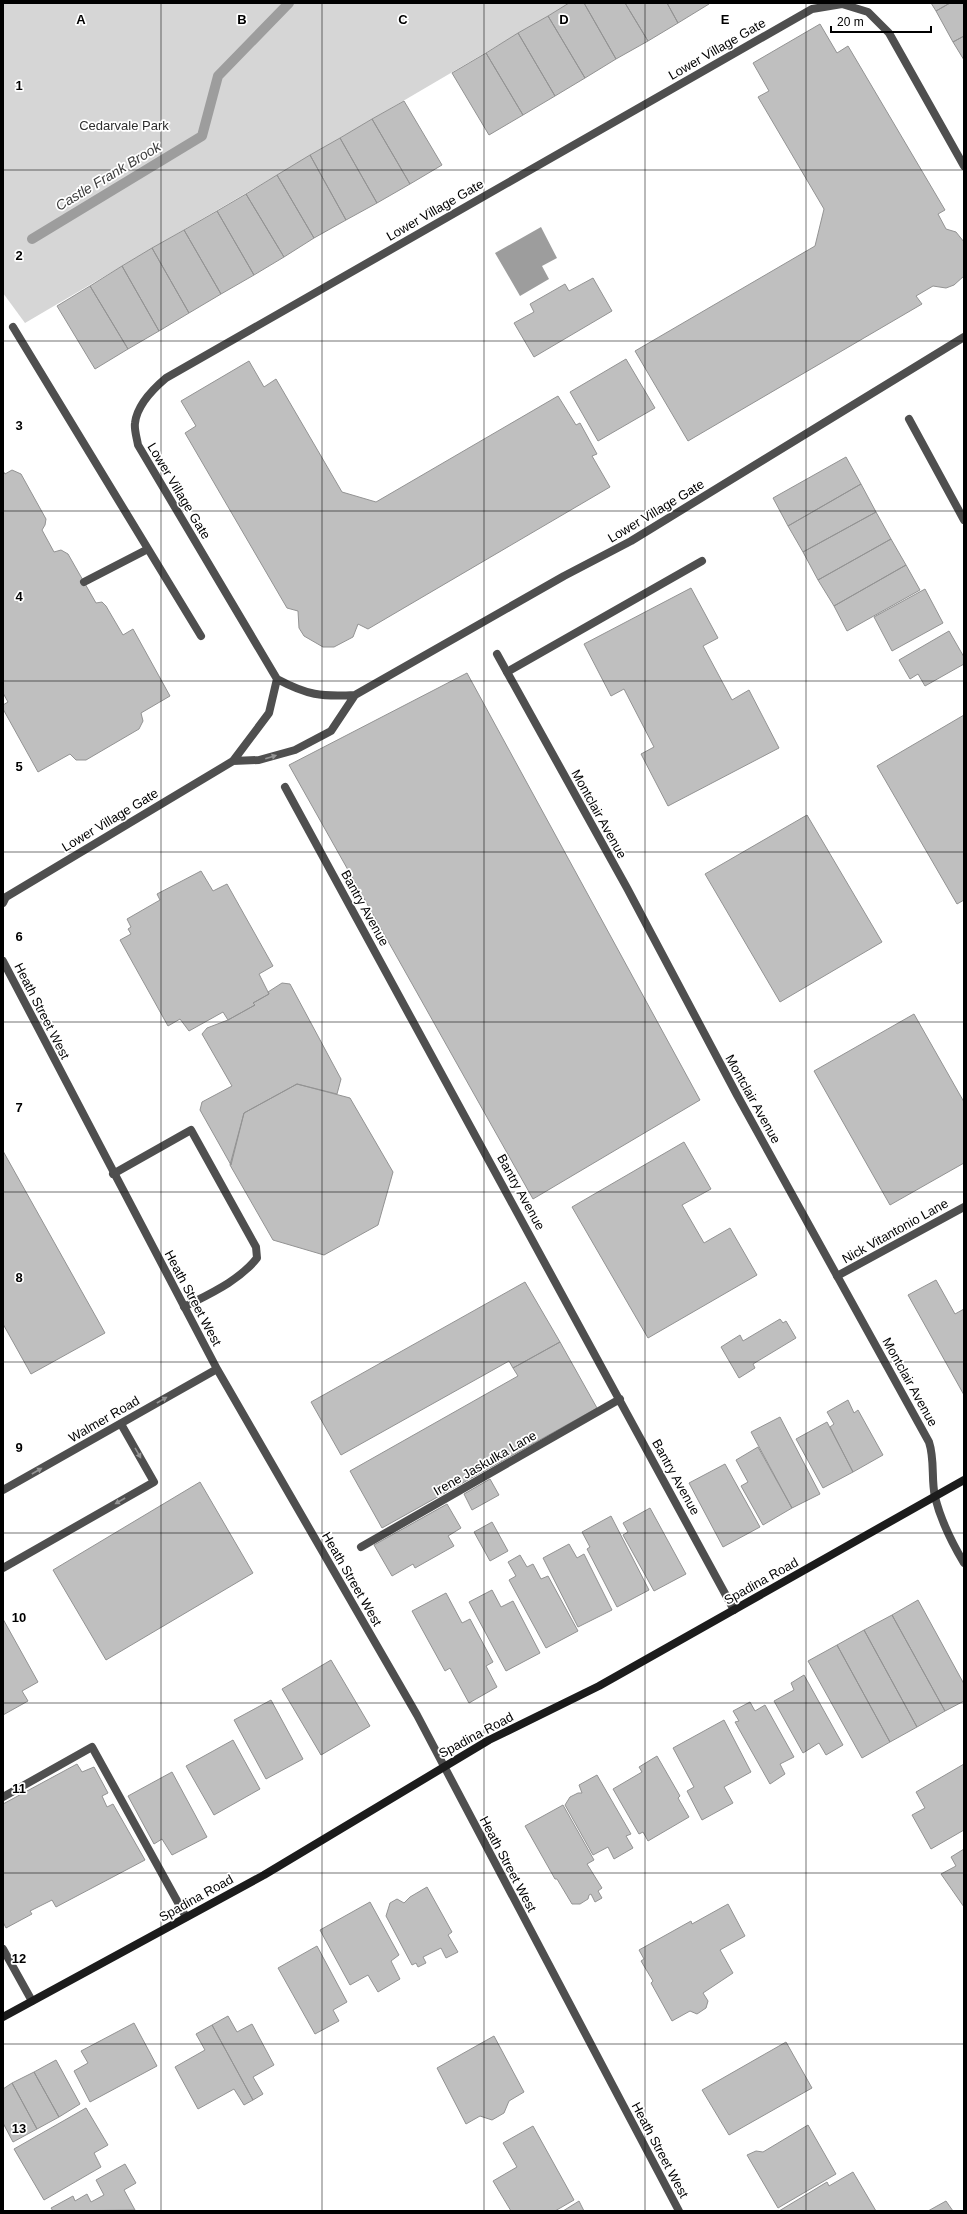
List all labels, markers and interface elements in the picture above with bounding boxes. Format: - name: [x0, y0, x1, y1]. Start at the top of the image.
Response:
- scale bar: [831, 8, 931, 34]
- text: A: [76, 12, 86, 27]
- text: B: [237, 12, 247, 27]
- text: C: [398, 12, 408, 27]
- text: D: [559, 12, 569, 27]
- text: E: [721, 12, 730, 27]
- street label: Lower Village Gate: [666, 15, 768, 83]
- text: 20 m: [837, 15, 864, 29]
- text: 1: [15, 78, 23, 93]
- park label: Cedarvale Park: [79, 118, 169, 133]
- water label: Castle Frank Brook: [53, 138, 164, 214]
- street label: Lower Village Gate: [384, 176, 486, 244]
- text: 2: [15, 248, 23, 263]
- text: 3: [15, 418, 23, 433]
- street label: Lower Village Gate: [144, 440, 214, 542]
- street label: Lower Village Gate: [605, 476, 707, 546]
- text: 4: [15, 589, 23, 604]
- one-way arrow: [265, 754, 277, 760]
- text: 5: [15, 759, 23, 774]
- street label: Montclair Avenue: [568, 767, 630, 861]
- street label: Lower Village Gate: [59, 785, 161, 855]
- street label: Bantry Avenue: [338, 867, 392, 949]
- text: 6: [15, 929, 23, 944]
- street label: Heath Street West: [11, 960, 73, 1062]
- street label: Montclair Avenue: [722, 1052, 784, 1146]
- text: 7: [15, 1100, 23, 1115]
- street label: Bantry Avenue: [494, 1151, 548, 1233]
- street label: Nick Vitantonio Lane: [839, 1196, 951, 1266]
- street label: Heath Street West: [161, 1248, 225, 1349]
- text: 8: [15, 1270, 23, 1285]
- street label: Montclair Avenue: [879, 1335, 941, 1429]
- street label: Walmer Road: [66, 1393, 142, 1445]
- one-way arrow: [156, 1396, 168, 1403]
- street label: Irene Jaskulka Lane: [431, 1427, 539, 1499]
- street label: Bantry Avenue: [649, 1436, 703, 1518]
- text: 9: [15, 1440, 23, 1455]
- one-way arrow: [134, 1447, 141, 1459]
- one-way arrow: [31, 1468, 43, 1475]
- one-way arrow: [115, 1498, 126, 1505]
- street label: Heath Street West: [319, 1529, 385, 1629]
- street label: Spadina Road: [721, 1554, 801, 1608]
- text: 10: [12, 1610, 26, 1625]
- street label: Spadina Road: [436, 1709, 516, 1761]
- text: 11: [12, 1781, 26, 1796]
- street label: Heath Street West: [476, 1814, 540, 1915]
- street label: Spadina Road: [156, 1871, 236, 1925]
- text: 12: [12, 1951, 26, 1966]
- street label: Heath Street West: [628, 2100, 692, 2201]
- text: 13: [12, 2121, 26, 2136]

